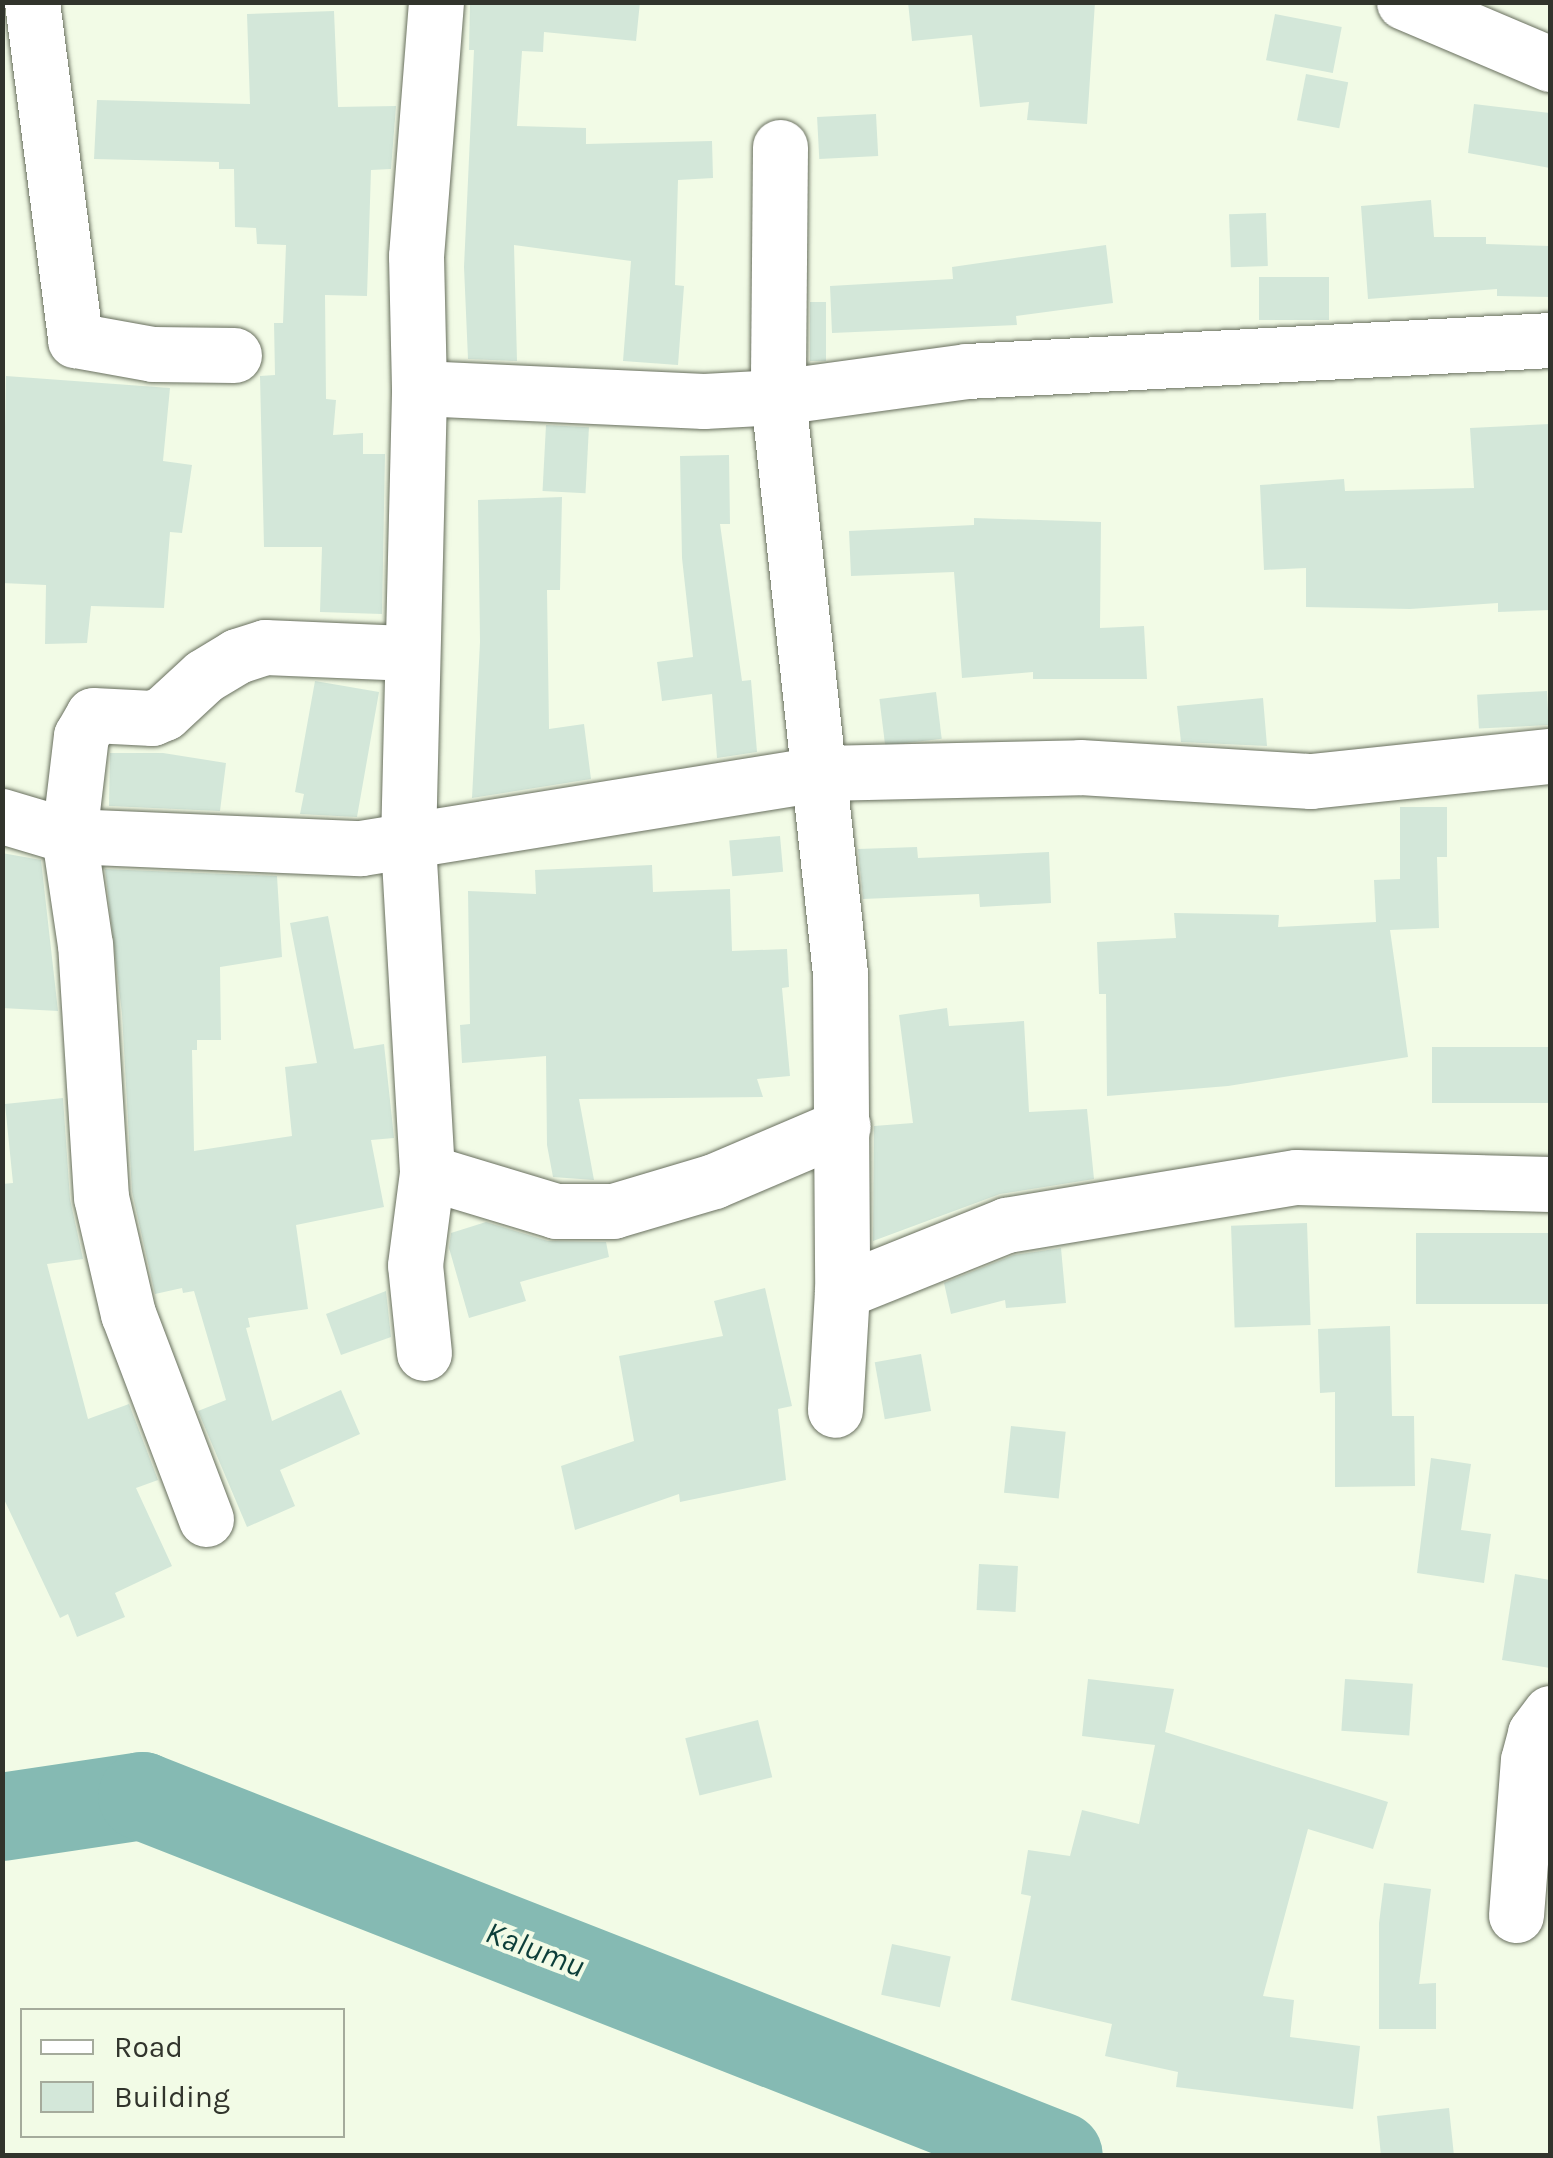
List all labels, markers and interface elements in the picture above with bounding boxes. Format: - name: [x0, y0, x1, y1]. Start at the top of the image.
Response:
- water label: Kalumu: [480, 1914, 590, 1986]
- legend: [20, 2008, 345, 2138]
- text: Road: [114, 2029, 183, 2065]
- text: Building: [114, 2079, 230, 2115]

